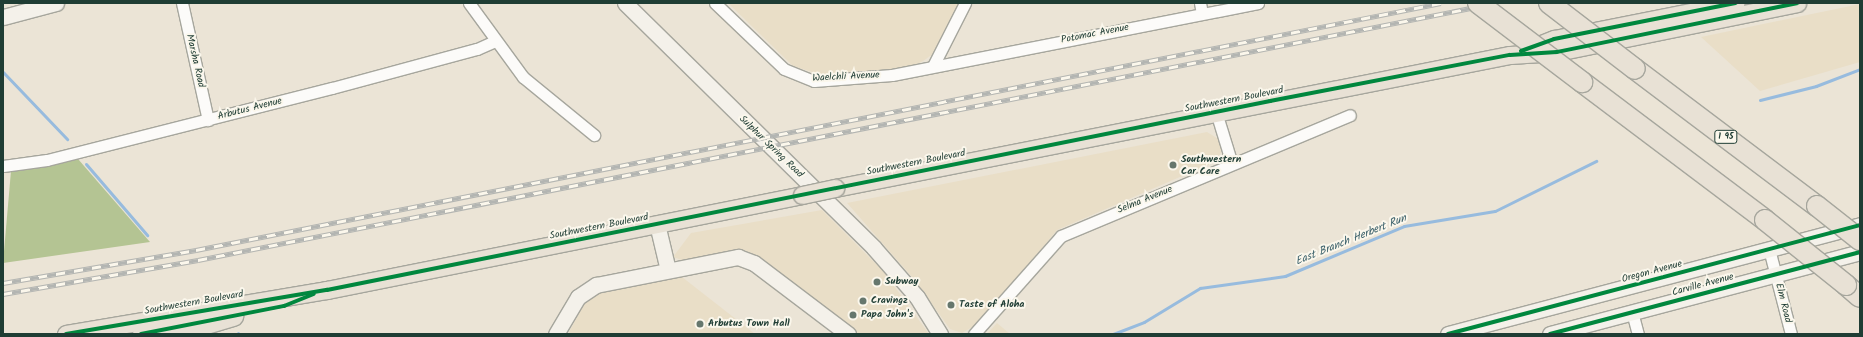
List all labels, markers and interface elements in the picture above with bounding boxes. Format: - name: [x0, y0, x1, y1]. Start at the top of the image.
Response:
- street label: Potomac Avenue: [1060, 22, 1130, 46]
- street label: Marsha Road: [183, 33, 207, 89]
- street label: Waelchli Avenue: [812, 69, 880, 85]
- street label: Southwestern Boulevard: [1184, 85, 1284, 115]
- street label: Arbutus Avenue: [217, 95, 283, 123]
- street label: Sulphur Spring Road: [736, 113, 806, 181]
- road number: I 95: [1714, 130, 1738, 144]
- street label: Southwestern Boulevard: [866, 148, 966, 178]
- place label: Southwestern Car Care: [1181, 153, 1241, 176]
- marker: Southwestern Car Care: [1168, 160, 1178, 170]
- street label: Selma Avenue: [1116, 184, 1174, 216]
- street label: Southwestern Boulevard: [549, 212, 649, 242]
- water label: East Branch Herbert Run: [1294, 212, 1408, 268]
- street label: Oregon Avenue: [1621, 258, 1683, 286]
- street label: Carville Avenue: [1671, 271, 1735, 299]
- place label: Subway: [885, 276, 918, 288]
- marker: Subway: [872, 277, 882, 287]
- street label: Elm Road: [1772, 282, 1794, 324]
- street label: Southwestern Boulevard: [144, 288, 244, 318]
- place label: Cravingz: [871, 295, 908, 307]
- marker: Cravingz: [858, 296, 868, 306]
- place label: Taste of Aloha: [959, 299, 1024, 311]
- marker: Taste of Aloha: [946, 300, 956, 310]
- place label: Papa John's: [861, 309, 913, 321]
- marker: Papa John's: [848, 310, 858, 320]
- place label: Arbutus Town Hall: [708, 318, 790, 330]
- marker: Arbutus Town Hall: [695, 319, 705, 329]

